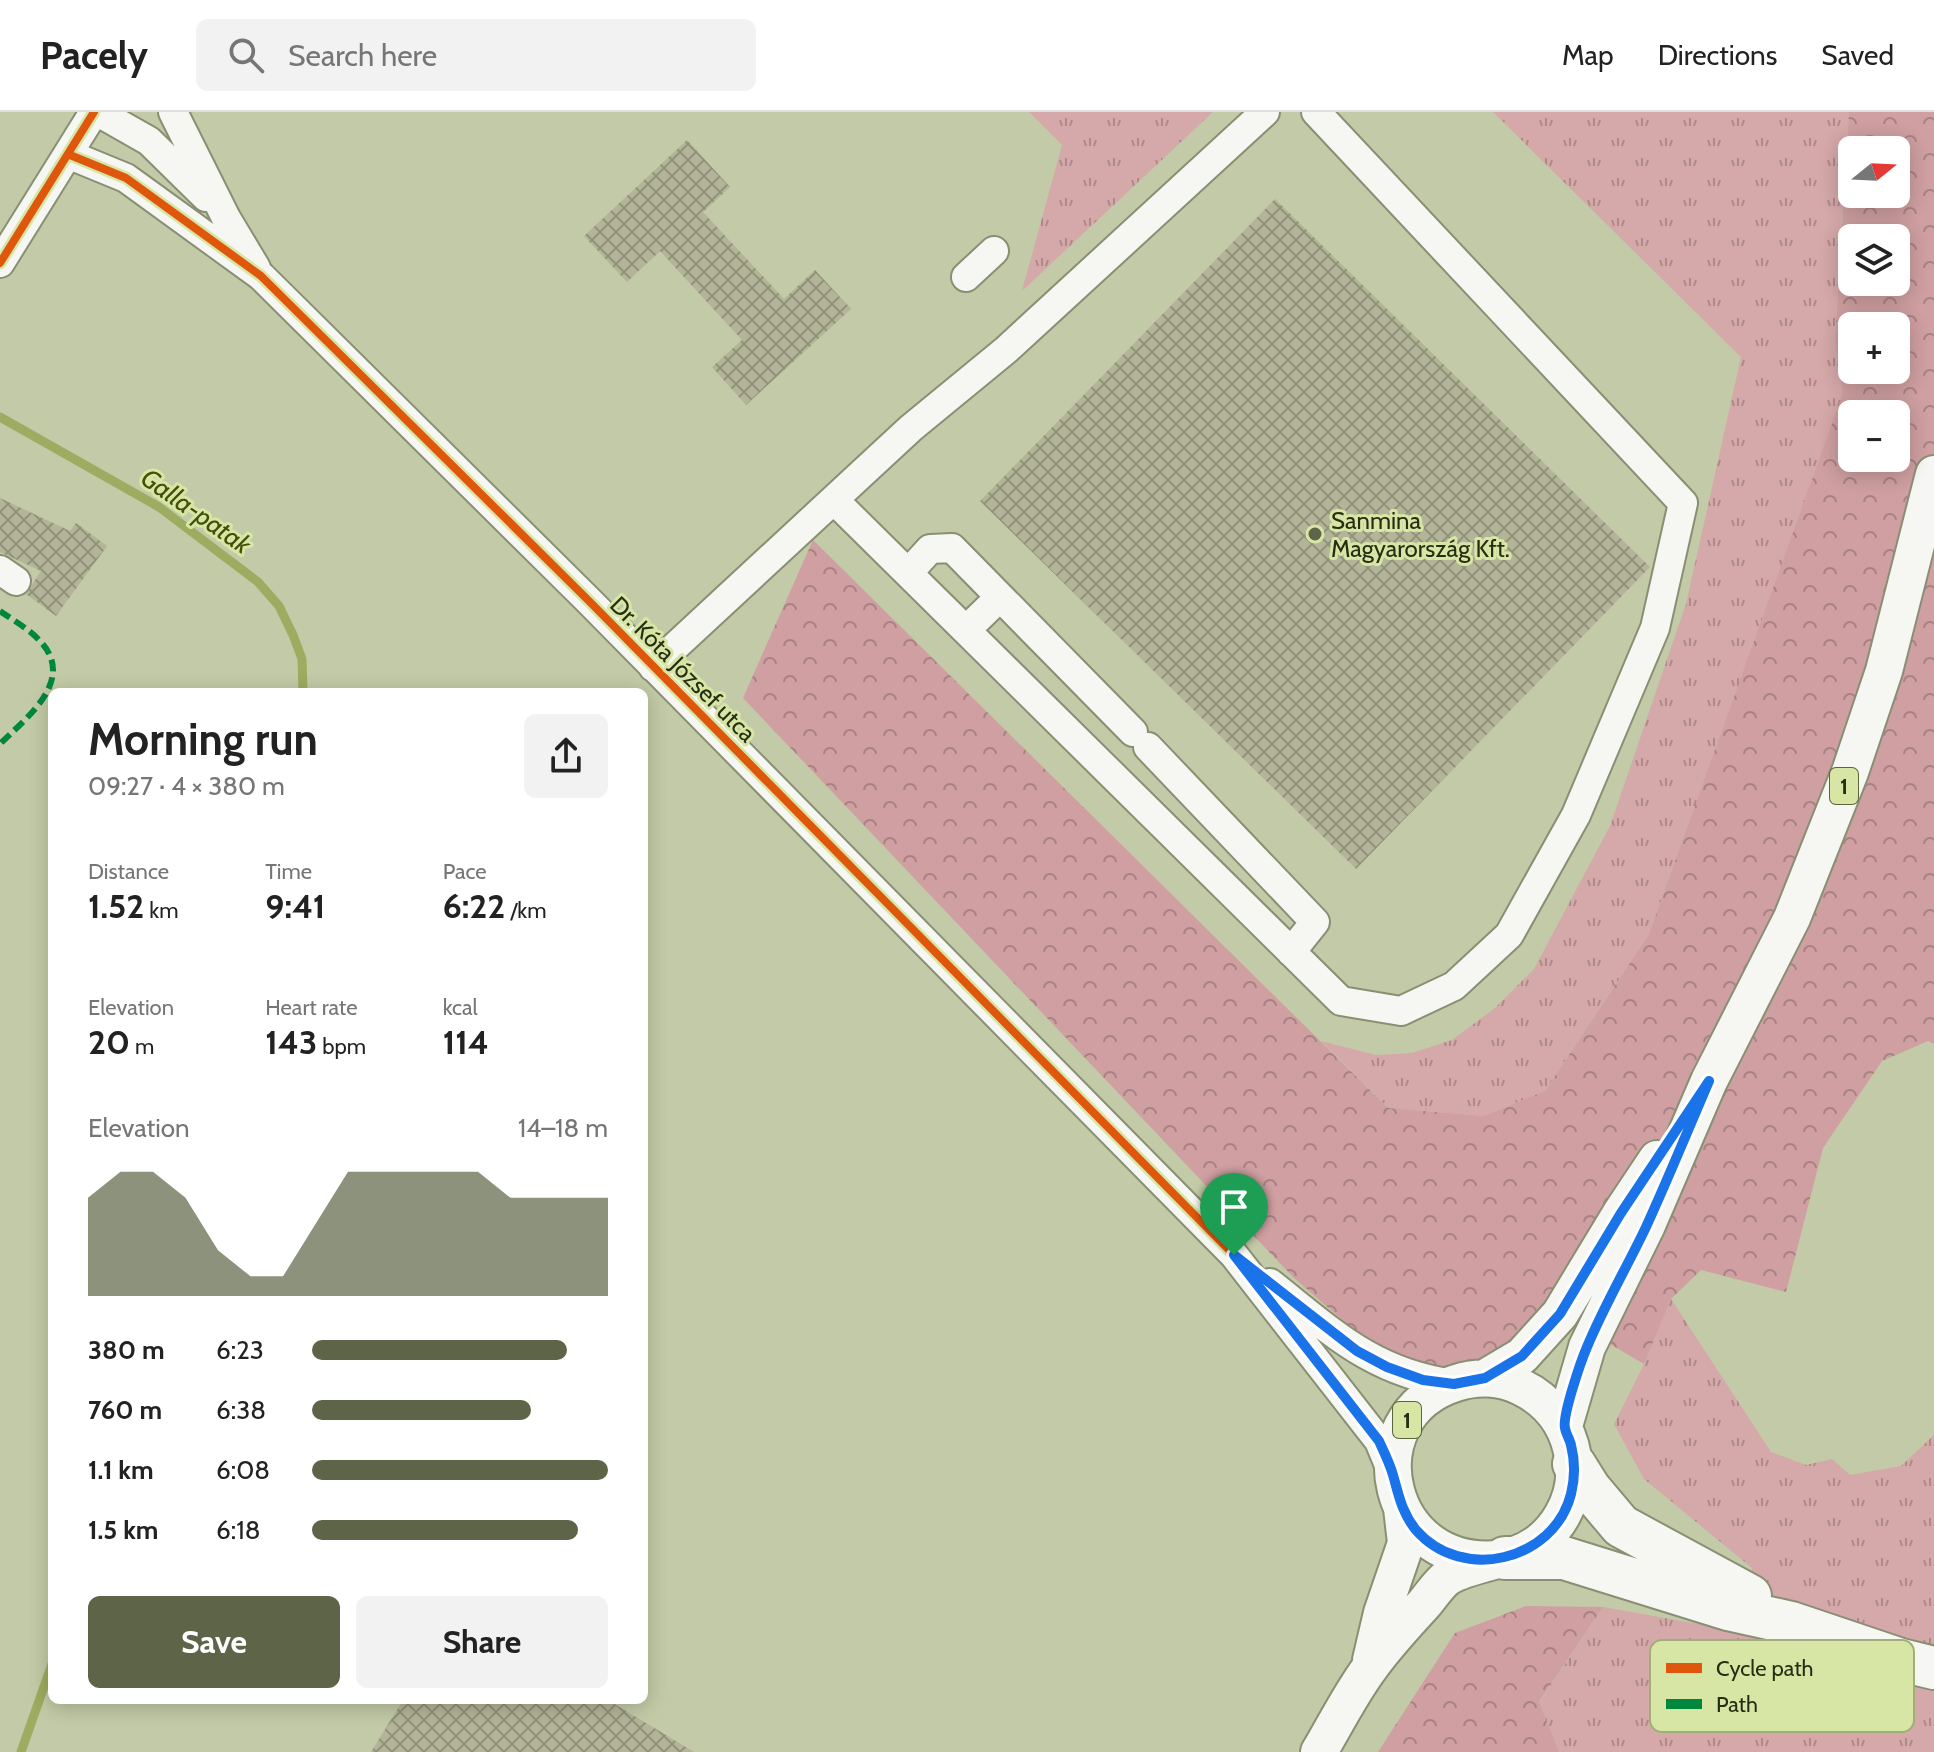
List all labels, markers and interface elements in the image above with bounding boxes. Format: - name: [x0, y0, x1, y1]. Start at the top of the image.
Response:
- search box: [196, 19, 756, 91]
- text: Pacely: [40, 32, 148, 79]
- icon: search: [224, 33, 268, 77]
- text: Search here: [288, 37, 437, 74]
- text: Map: [1562, 38, 1614, 72]
- text: Directions: [1658, 38, 1777, 72]
- text: Saved: [1821, 38, 1894, 72]
- north arrow: [1838, 136, 1910, 208]
- map controls: [1838, 136, 1910, 472]
- button: layers: [1838, 224, 1910, 296]
- button: +: [1838, 312, 1910, 384]
- button: −: [1838, 400, 1910, 472]
- water label: Galla-patak: [135, 461, 258, 561]
- place label: Sanmina Magyarország Kft.: [1331, 506, 1510, 563]
- marker: Sanmina Magyarország Kft.: [1306, 525, 1324, 543]
- street label: Dr. Kóta József utca: [604, 590, 762, 748]
- text: Morning run: [88, 713, 318, 766]
- button: share: [524, 714, 608, 798]
- road number: 1: [1830, 768, 1858, 804]
- text: 09:27 · 4 × 380 m: [88, 770, 285, 802]
- text: Distance: [88, 858, 169, 885]
- text: Time: [265, 858, 312, 885]
- text: Pace: [443, 858, 487, 885]
- text: 1.52: [88, 885, 144, 927]
- text: 9:41: [265, 885, 325, 927]
- text: 6:22: [443, 885, 505, 927]
- text: km: [144, 897, 178, 924]
- text: /km: [505, 897, 547, 924]
- text: Elevation: [88, 994, 174, 1021]
- text: Heart rate: [265, 994, 357, 1021]
- text: kcal: [443, 994, 478, 1021]
- text: 20: [88, 1021, 130, 1063]
- text: 143: [265, 1021, 317, 1063]
- text: 114: [443, 1021, 489, 1063]
- text: m: [130, 1033, 154, 1060]
- text: bpm: [317, 1033, 366, 1060]
- text: Elevation: [88, 1112, 190, 1144]
- text: 14–18 m: [518, 1112, 608, 1144]
- pin: [1200, 1173, 1268, 1255]
- icon: arrive: [1212, 1185, 1256, 1229]
- text: 380 m: [88, 1334, 165, 1366]
- text: 6:23: [216, 1334, 264, 1366]
- text: 760 m: [88, 1394, 162, 1426]
- text: 6:38: [216, 1394, 266, 1426]
- road number: 1: [1393, 1402, 1421, 1438]
- text: 1.1 km: [88, 1454, 154, 1486]
- text: 6:08: [216, 1454, 270, 1486]
- text: 1.5 km: [88, 1514, 158, 1546]
- text: 6:18: [216, 1514, 260, 1546]
- button: Save: [88, 1596, 340, 1688]
- button: Share: [356, 1596, 608, 1688]
- legend: [1650, 1640, 1914, 1732]
- text: Cycle path: [1716, 1655, 1814, 1682]
- text: Path: [1716, 1691, 1758, 1718]

